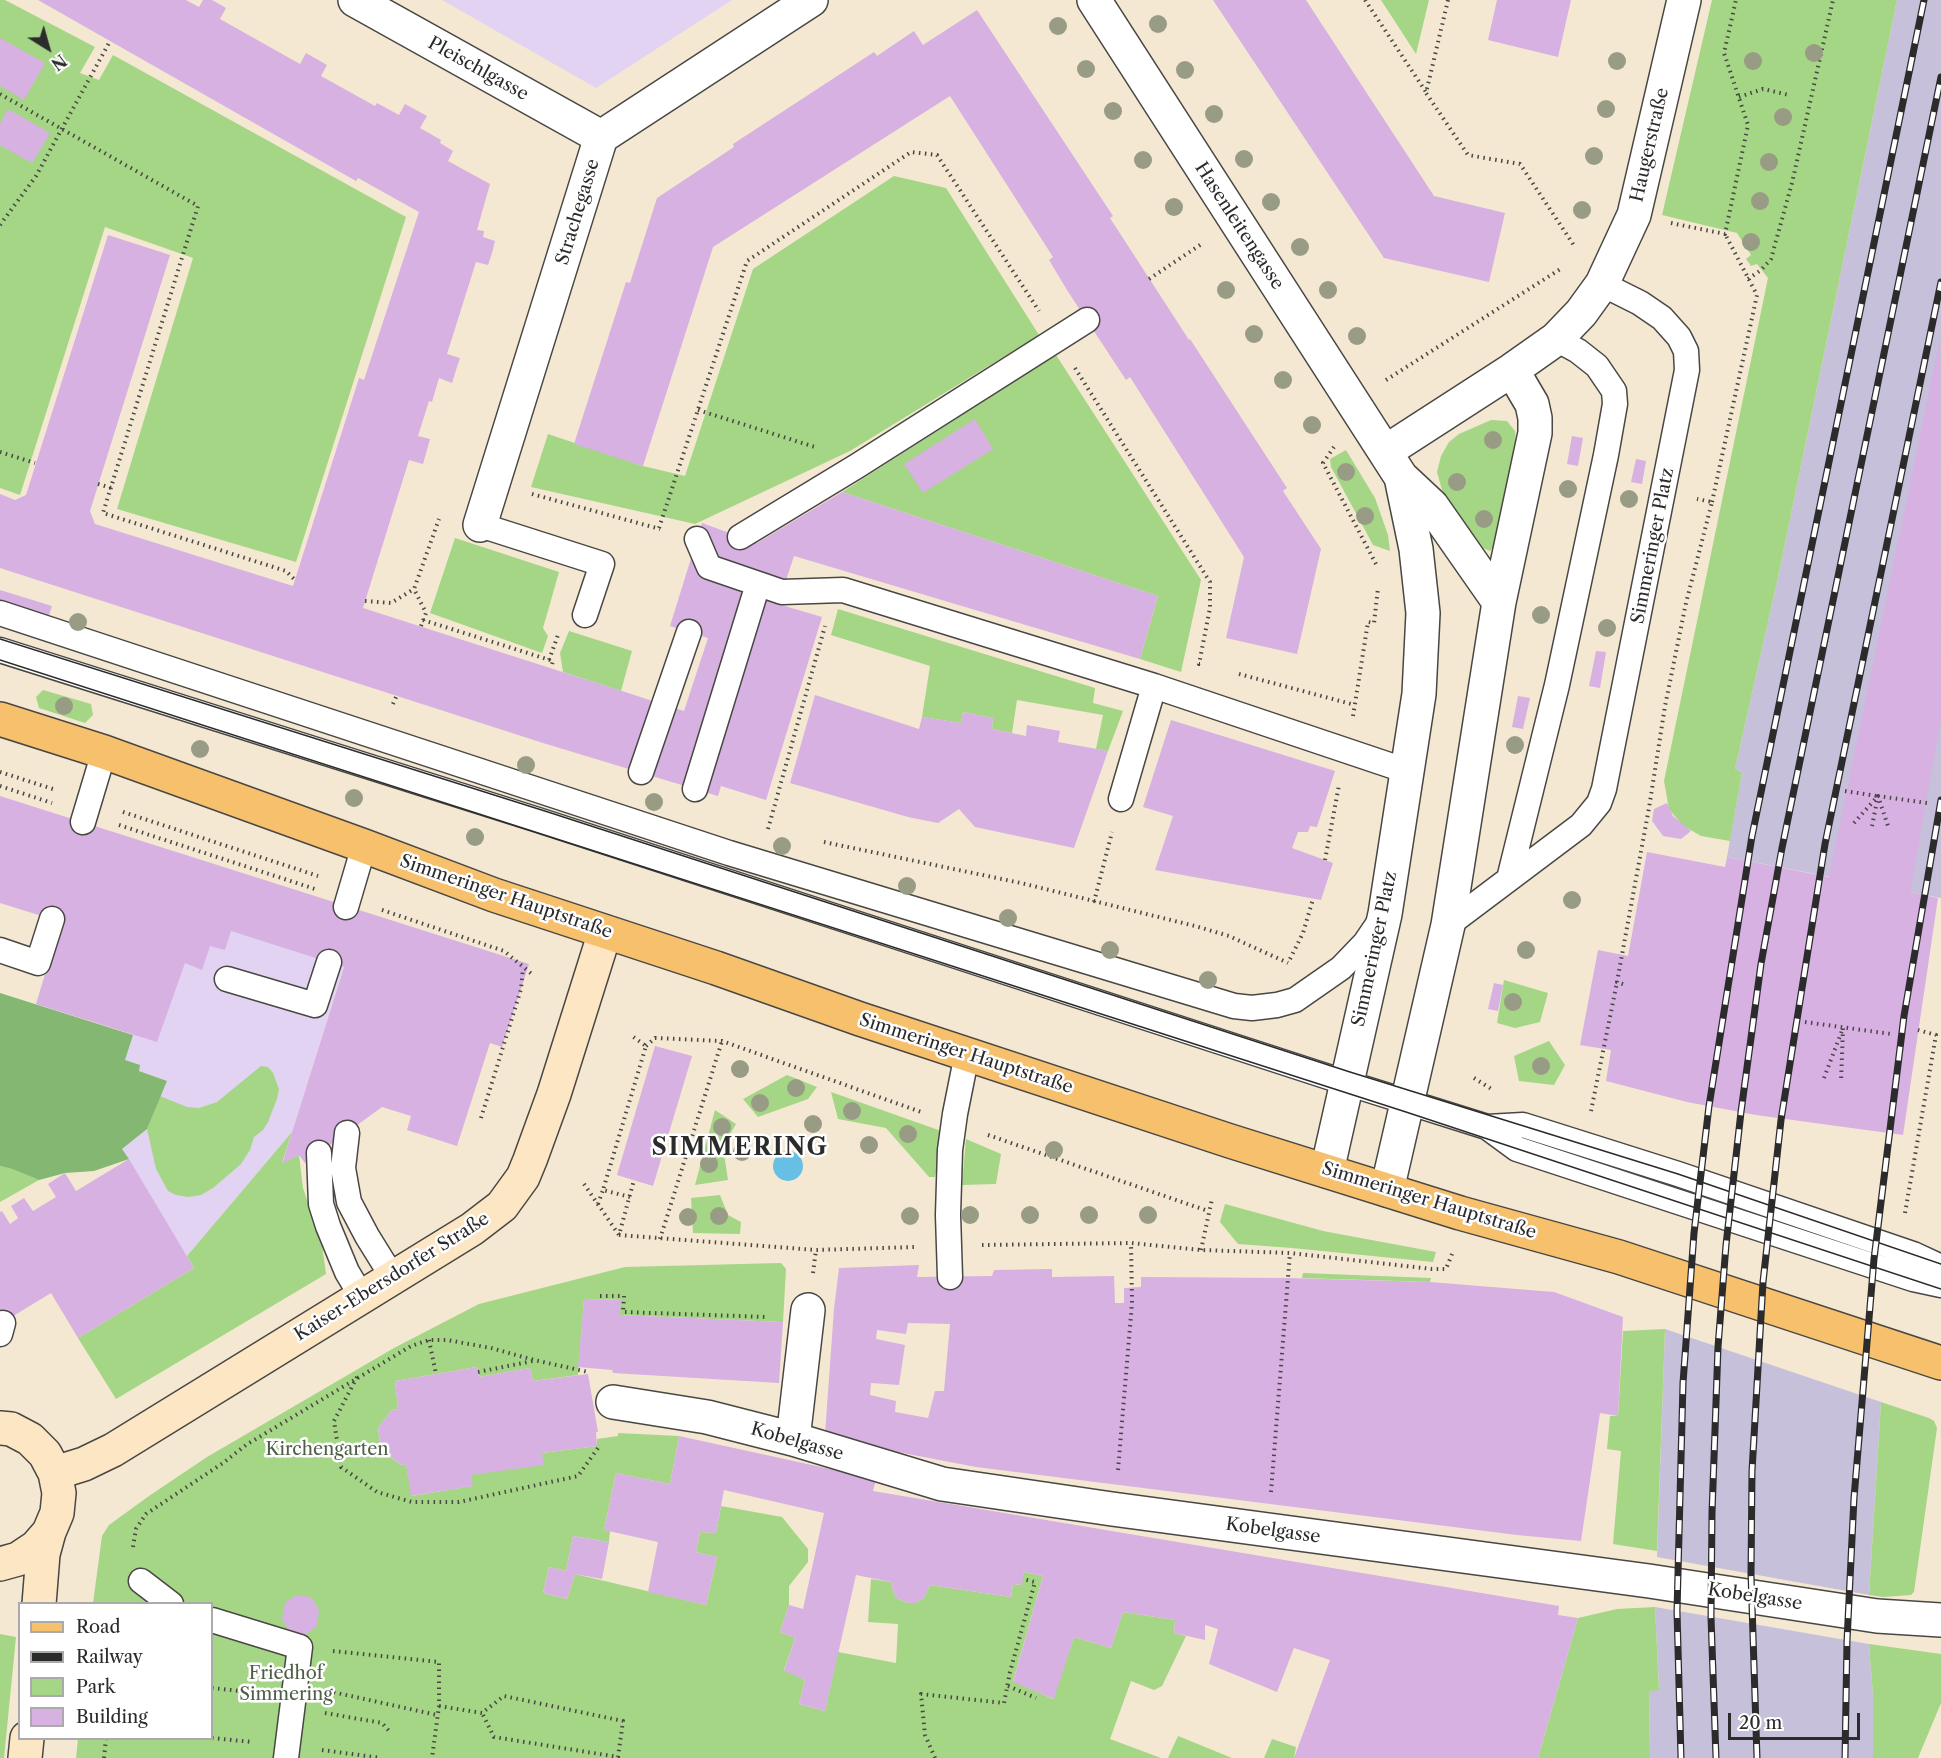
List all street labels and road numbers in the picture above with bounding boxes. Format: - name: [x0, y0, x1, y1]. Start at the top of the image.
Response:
- street label: Pleischlgasse: [424, 33, 532, 105]
- street label: Haugerstraße: [1626, 86, 1674, 204]
- street label: Strachegasse: [552, 156, 604, 268]
- street label: Hasenleitengasse: [1190, 158, 1288, 294]
- street label: Simmeringer Platz: [1627, 466, 1679, 626]
- street label: Simmeringer Hauptstraße: [397, 850, 615, 944]
- street label: Simmeringer Platz: [1348, 869, 1402, 1029]
- street label: Simmeringer Hauptstraße: [857, 1009, 1075, 1099]
- street label: Simmeringer Hauptstraße: [1319, 1158, 1539, 1244]
- street label: Kaiser-Ebersdorfer Straße: [291, 1208, 493, 1346]
- street label: Kobelgasse: [748, 1418, 846, 1466]
- street label: Kobelgasse: [1224, 1514, 1322, 1548]
- street label: Kobelgasse: [1706, 1579, 1804, 1615]

